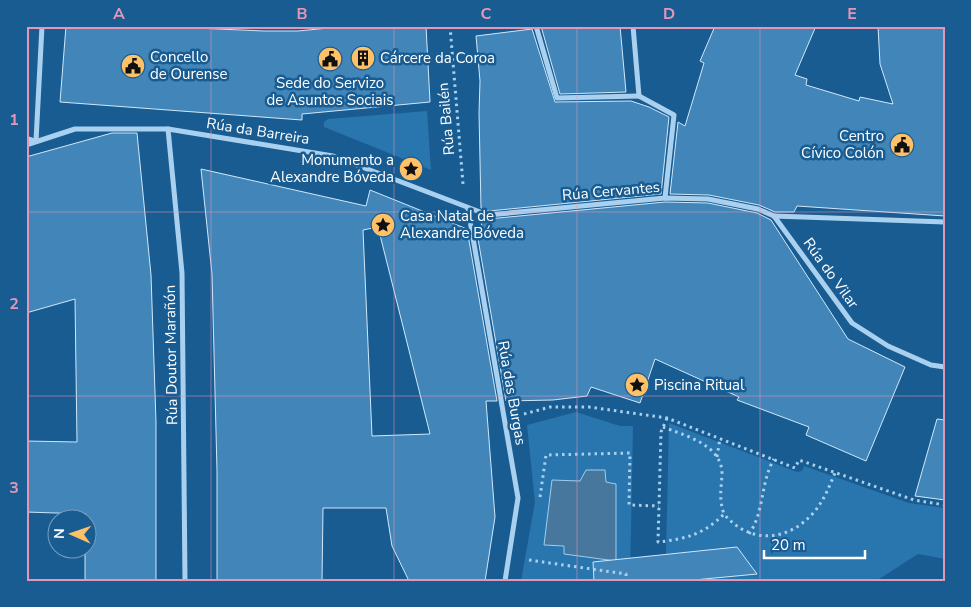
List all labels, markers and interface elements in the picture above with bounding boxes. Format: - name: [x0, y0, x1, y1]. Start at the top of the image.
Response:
- text: A: [113, 3, 125, 25]
- text: B: [296, 3, 308, 25]
- text: C: [481, 3, 492, 25]
- text: D: [663, 3, 675, 25]
- text: E: [847, 3, 857, 25]
- building icon: Cárcere da Coroa: [350, 45, 376, 71]
- public building icon: Sede do Servizo de Asuntos Sociais: [317, 46, 343, 72]
- place label: Concello de Ourense: [150, 47, 227, 84]
- place label: Cárcere da Coroa: [380, 48, 495, 68]
- public building icon: Concello de Ourense: [120, 53, 146, 79]
- place label: Sede do Servizo de Asuntos Sociais: [267, 73, 393, 110]
- street label: Rúa Bailén: [433, 82, 459, 156]
- text: 1: [9, 109, 19, 131]
- street label: Rúa da Barreira: [205, 113, 311, 149]
- place label: Centro Cívico Colón: [801, 126, 884, 163]
- public building icon: Centro Cívico Colón: [889, 132, 915, 158]
- place label: Monumento a Alexandre Bóveda: [270, 150, 394, 187]
- place icon: Monumento a Alexandre Bóveda: [398, 156, 424, 182]
- street label: Rúa Cervantes: [561, 177, 661, 205]
- place label: Casa Natal de Alexandre Bóveda: [400, 206, 524, 243]
- place icon: Casa Natal de Alexandre Bóveda: [370, 212, 396, 238]
- street label: Rúa do Vilar: [799, 234, 864, 313]
- street label: Rúa Doutor Marañón: [160, 285, 182, 425]
- text: 2: [9, 293, 19, 315]
- street label: Rúa das Burgas: [493, 339, 531, 447]
- place icon: Piscina Ritual: [624, 372, 650, 398]
- place label: Piscina Ritual: [654, 375, 745, 395]
- text: 3: [9, 477, 19, 499]
- north arrow: [48, 510, 98, 560]
- scale bar: [764, 527, 865, 559]
- text: N: [50, 528, 69, 539]
- text: 20 m: [771, 535, 806, 555]

